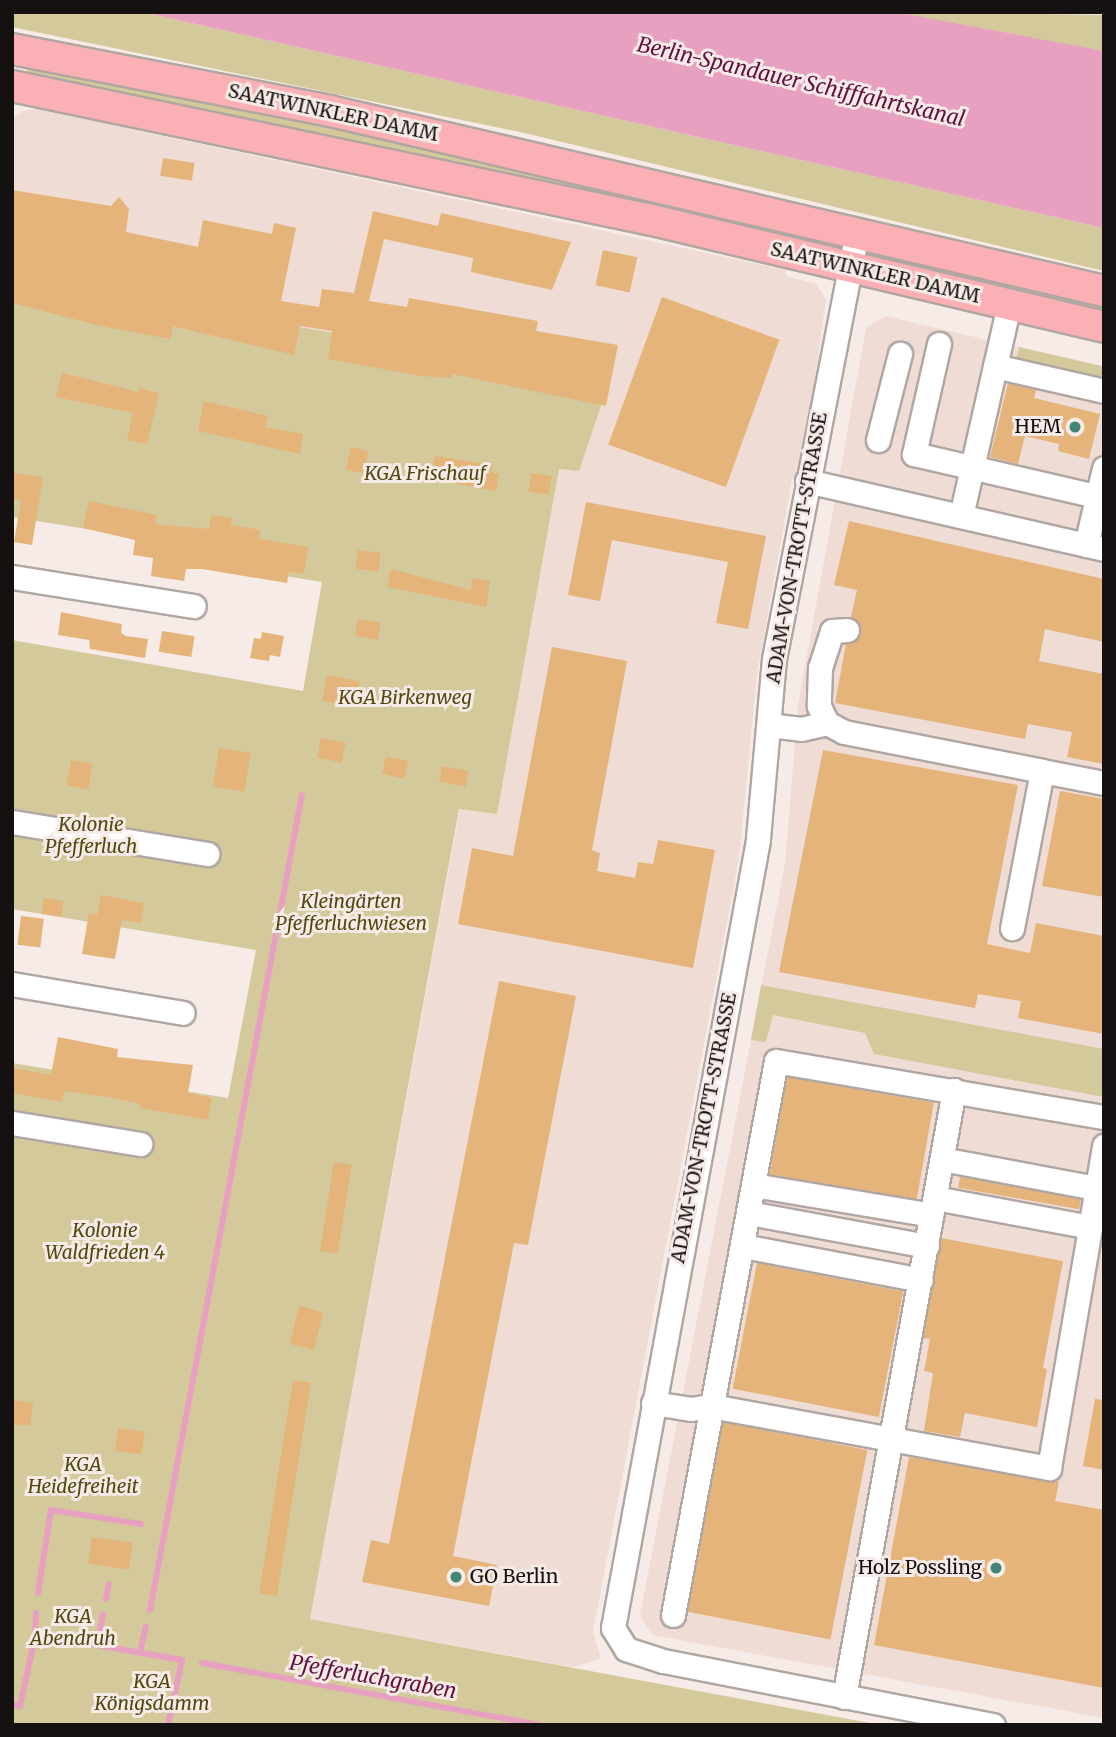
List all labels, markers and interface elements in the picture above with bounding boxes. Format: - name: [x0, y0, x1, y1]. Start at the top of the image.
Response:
- water label: Berlin-Spandauer Schifffahrtskanal: [635, 32, 967, 132]
- street label: SAATWINKLER DAMM: [226, 80, 440, 146]
- street label: SAATWINKLER DAMM: [768, 238, 982, 308]
- street label: ADAM-VON-TROTT-STRASSE: [762, 411, 832, 685]
- place label: HEM: [1015, 416, 1061, 438]
- marker: HEM: [1067, 419, 1083, 435]
- park label: KGA Frischauf: [364, 463, 486, 485]
- park label: KGA Birkenweg: [338, 687, 472, 709]
- park label: Kolonie Pfefferluch: [45, 814, 137, 858]
- park label: Kleingärten Pfefferluchwiesen: [275, 891, 427, 935]
- street label: ADAM-VON-TROTT-STRASSE: [667, 991, 741, 1265]
- park label: Kolonie Waldfrieden 4: [45, 1220, 165, 1264]
- park label: KGA Heidefreiheit: [28, 1454, 138, 1498]
- place label: Holz Possling: [858, 1557, 982, 1579]
- marker: Holz Possling: [988, 1560, 1004, 1576]
- place label: GO Berlin: [470, 1566, 558, 1588]
- marker: GO Berlin: [448, 1569, 464, 1585]
- park label: KGA Abendruh: [30, 1606, 116, 1650]
- water label: Pfefferluchgraben: [288, 1650, 458, 1704]
- park label: KGA Königsdamm: [94, 1671, 210, 1715]

